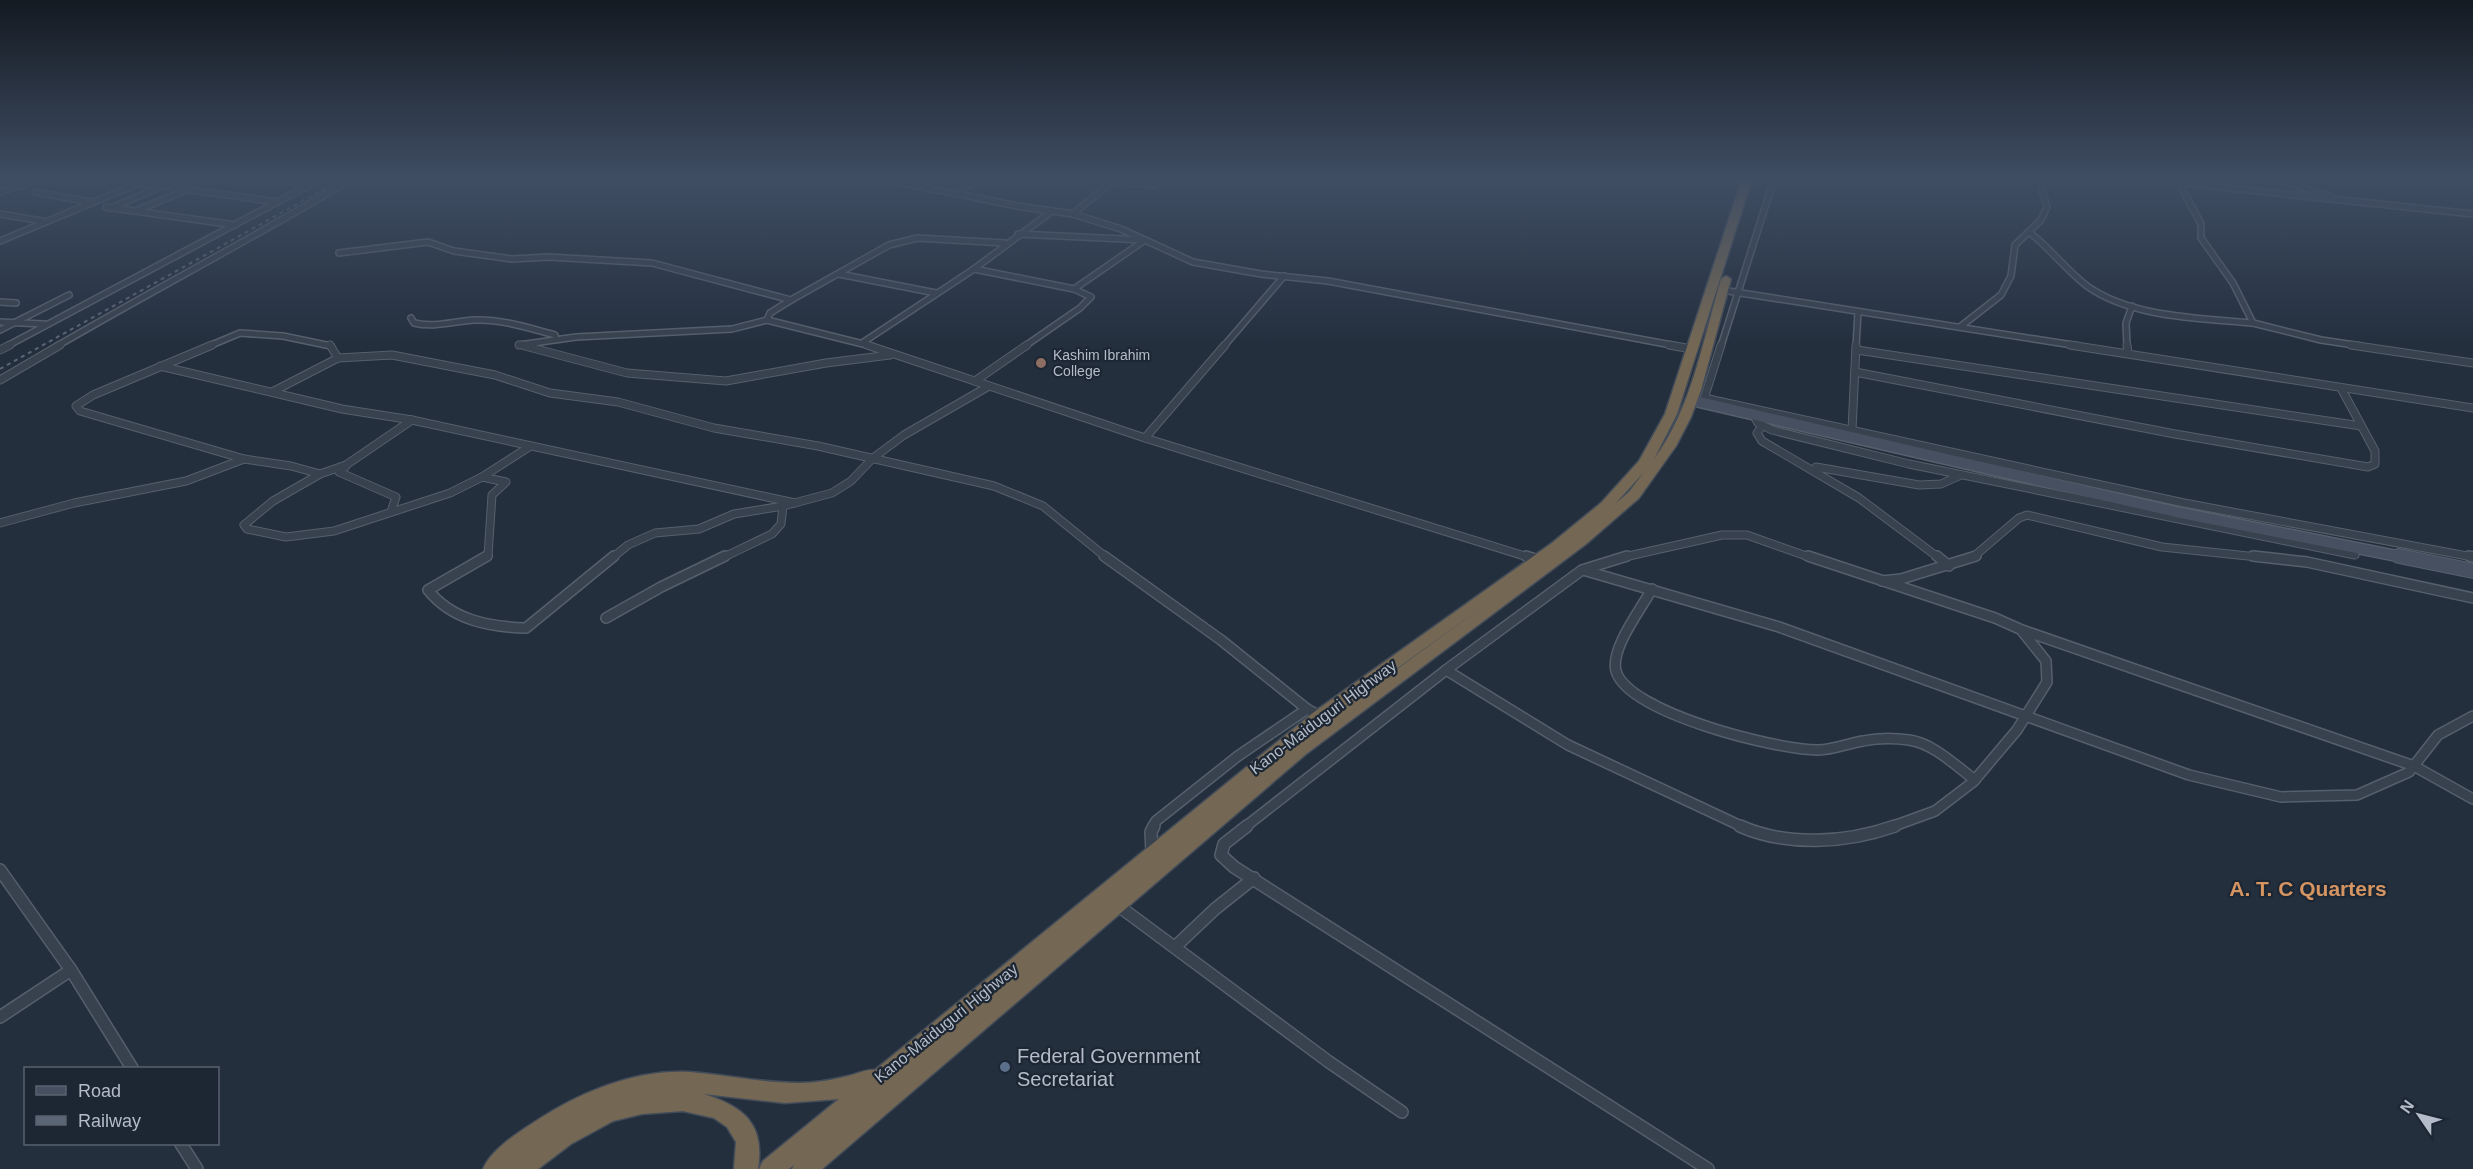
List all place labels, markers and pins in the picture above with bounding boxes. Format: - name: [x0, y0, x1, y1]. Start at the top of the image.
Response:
- place label: Kashim Ibrahim College: [1053, 347, 1150, 379]
- marker: Kashim Ibrahim College: [1034, 356, 1048, 370]
- place label: Federal Government Secretariat: [1017, 1045, 1201, 1090]
- marker: Federal Government Secretariat: [998, 1060, 1012, 1074]

